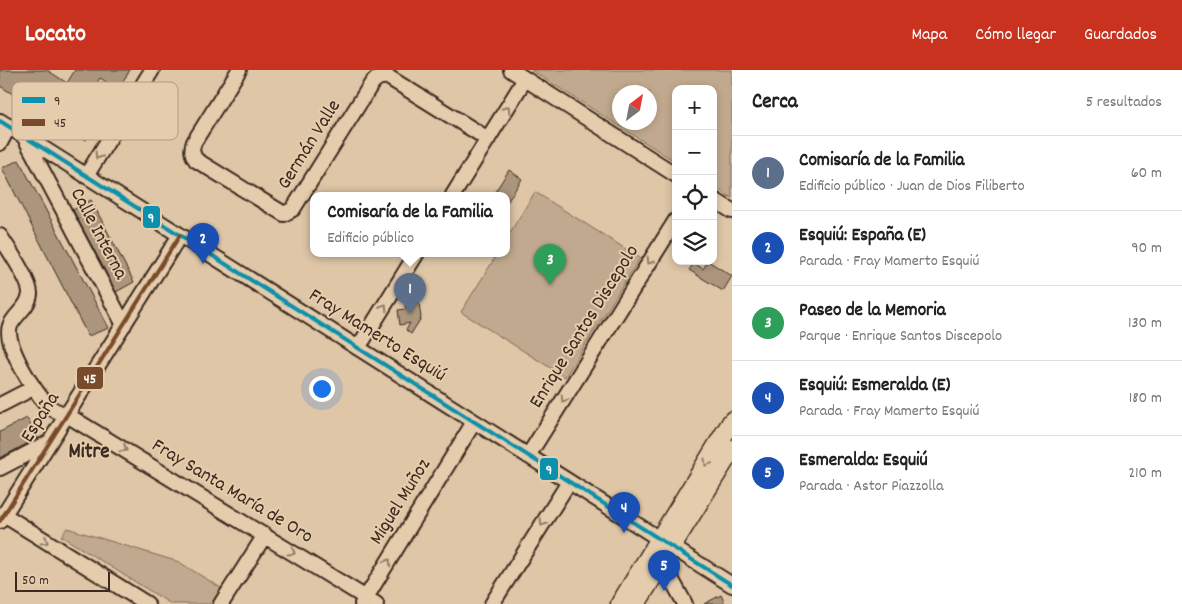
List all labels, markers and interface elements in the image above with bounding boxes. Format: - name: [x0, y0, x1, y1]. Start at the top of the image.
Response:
- text: Locato: [25, 18, 86, 52]
- text: Mapa: [911, 23, 947, 48]
- text: Cómo llegar: [975, 23, 1056, 48]
- text: Guardados: [1084, 23, 1157, 48]
- legend: [12, 82, 178, 140]
- north arrow: [612, 85, 657, 130]
- map controls: [672, 85, 717, 265]
- button: +: [672, 85, 717, 130]
- text: Cerca: [752, 88, 798, 118]
- text: 5 resultados: [1086, 91, 1162, 114]
- text: 9: [54, 92, 60, 112]
- street label: Germán Valle: [271, 95, 349, 195]
- one-way arrow: [500, 106, 510, 115]
- text: 45: [54, 114, 66, 134]
- button: −: [672, 130, 717, 175]
- text: Comisaría de la Familia: [799, 148, 964, 175]
- one-way arrow: [95, 150, 105, 159]
- text: 1: [766, 162, 770, 185]
- text: 60 m: [1131, 162, 1162, 185]
- button: locate: [672, 175, 717, 220]
- text: Edificio público · Juan de Dios Filiberto: [799, 175, 1025, 198]
- street label: Calle Interna: [62, 183, 134, 285]
- popup: [310, 192, 510, 257]
- text: Comisaría de la Familia: [327, 200, 493, 227]
- line badge: 9: [142, 205, 161, 229]
- text: 9: [148, 209, 154, 229]
- button: layers: [672, 220, 717, 265]
- pin: 2: [187, 223, 219, 264]
- text: Esquiú: España (E): [799, 223, 926, 250]
- text: Edificio público: [327, 227, 414, 250]
- text: 2: [765, 237, 772, 260]
- text: 90 m: [1131, 237, 1162, 260]
- street label: Enrique Santos Discepolo: [523, 240, 647, 414]
- pin: 3: [534, 244, 566, 285]
- text: Parada · Fray Mamerto Esquiú: [799, 250, 979, 273]
- one-way arrow: [647, 256, 656, 265]
- pin: 1: [394, 273, 426, 314]
- street label: Fray Mamerto Esquiú: [303, 282, 451, 390]
- text: Paseo de la Memoria: [799, 298, 946, 325]
- one-way arrow: [377, 303, 387, 312]
- text: 3: [764, 312, 772, 335]
- text: 130 m: [1128, 312, 1162, 335]
- text: Parque · Enrique Santos Discepolo: [799, 325, 1002, 348]
- line badge: 45: [76, 366, 104, 390]
- text: 45: [84, 370, 97, 390]
- text: Esquiú: Esmeralda (E): [799, 373, 950, 400]
- your location: [309, 376, 335, 402]
- street label: España: [15, 387, 68, 449]
- text: 4: [765, 387, 771, 410]
- text: 180 m: [1129, 387, 1162, 410]
- one-way arrow: [560, 394, 570, 403]
- text: Parada · Fray Mamerto Esquiú: [799, 400, 979, 423]
- street label: Fray Santa María de Oro: [146, 433, 318, 551]
- district label: Mitre: [69, 438, 109, 468]
- one-way arrow: [118, 443, 127, 453]
- text: Esmeralda: Esquiú: [799, 448, 928, 475]
- street label: Miguel Muñoz: [363, 453, 439, 551]
- line badge: 9: [539, 457, 559, 481]
- one-way arrow: [703, 457, 713, 466]
- text: 9: [546, 461, 552, 481]
- text: 5: [764, 462, 772, 485]
- text: 210 m: [1128, 462, 1162, 485]
- text: Parada · Astor Piazzolla: [799, 475, 943, 498]
- pin: 4: [608, 492, 640, 533]
- one-way arrow: [540, 518, 549, 527]
- one-way arrow: [40, 534, 49, 544]
- one-way arrow: [287, 546, 296, 556]
- pin: 5: [648, 550, 680, 591]
- one-way arrow: [381, 559, 391, 568]
- scale bar: [15, 569, 110, 592]
- text: 50 m: [22, 571, 49, 591]

